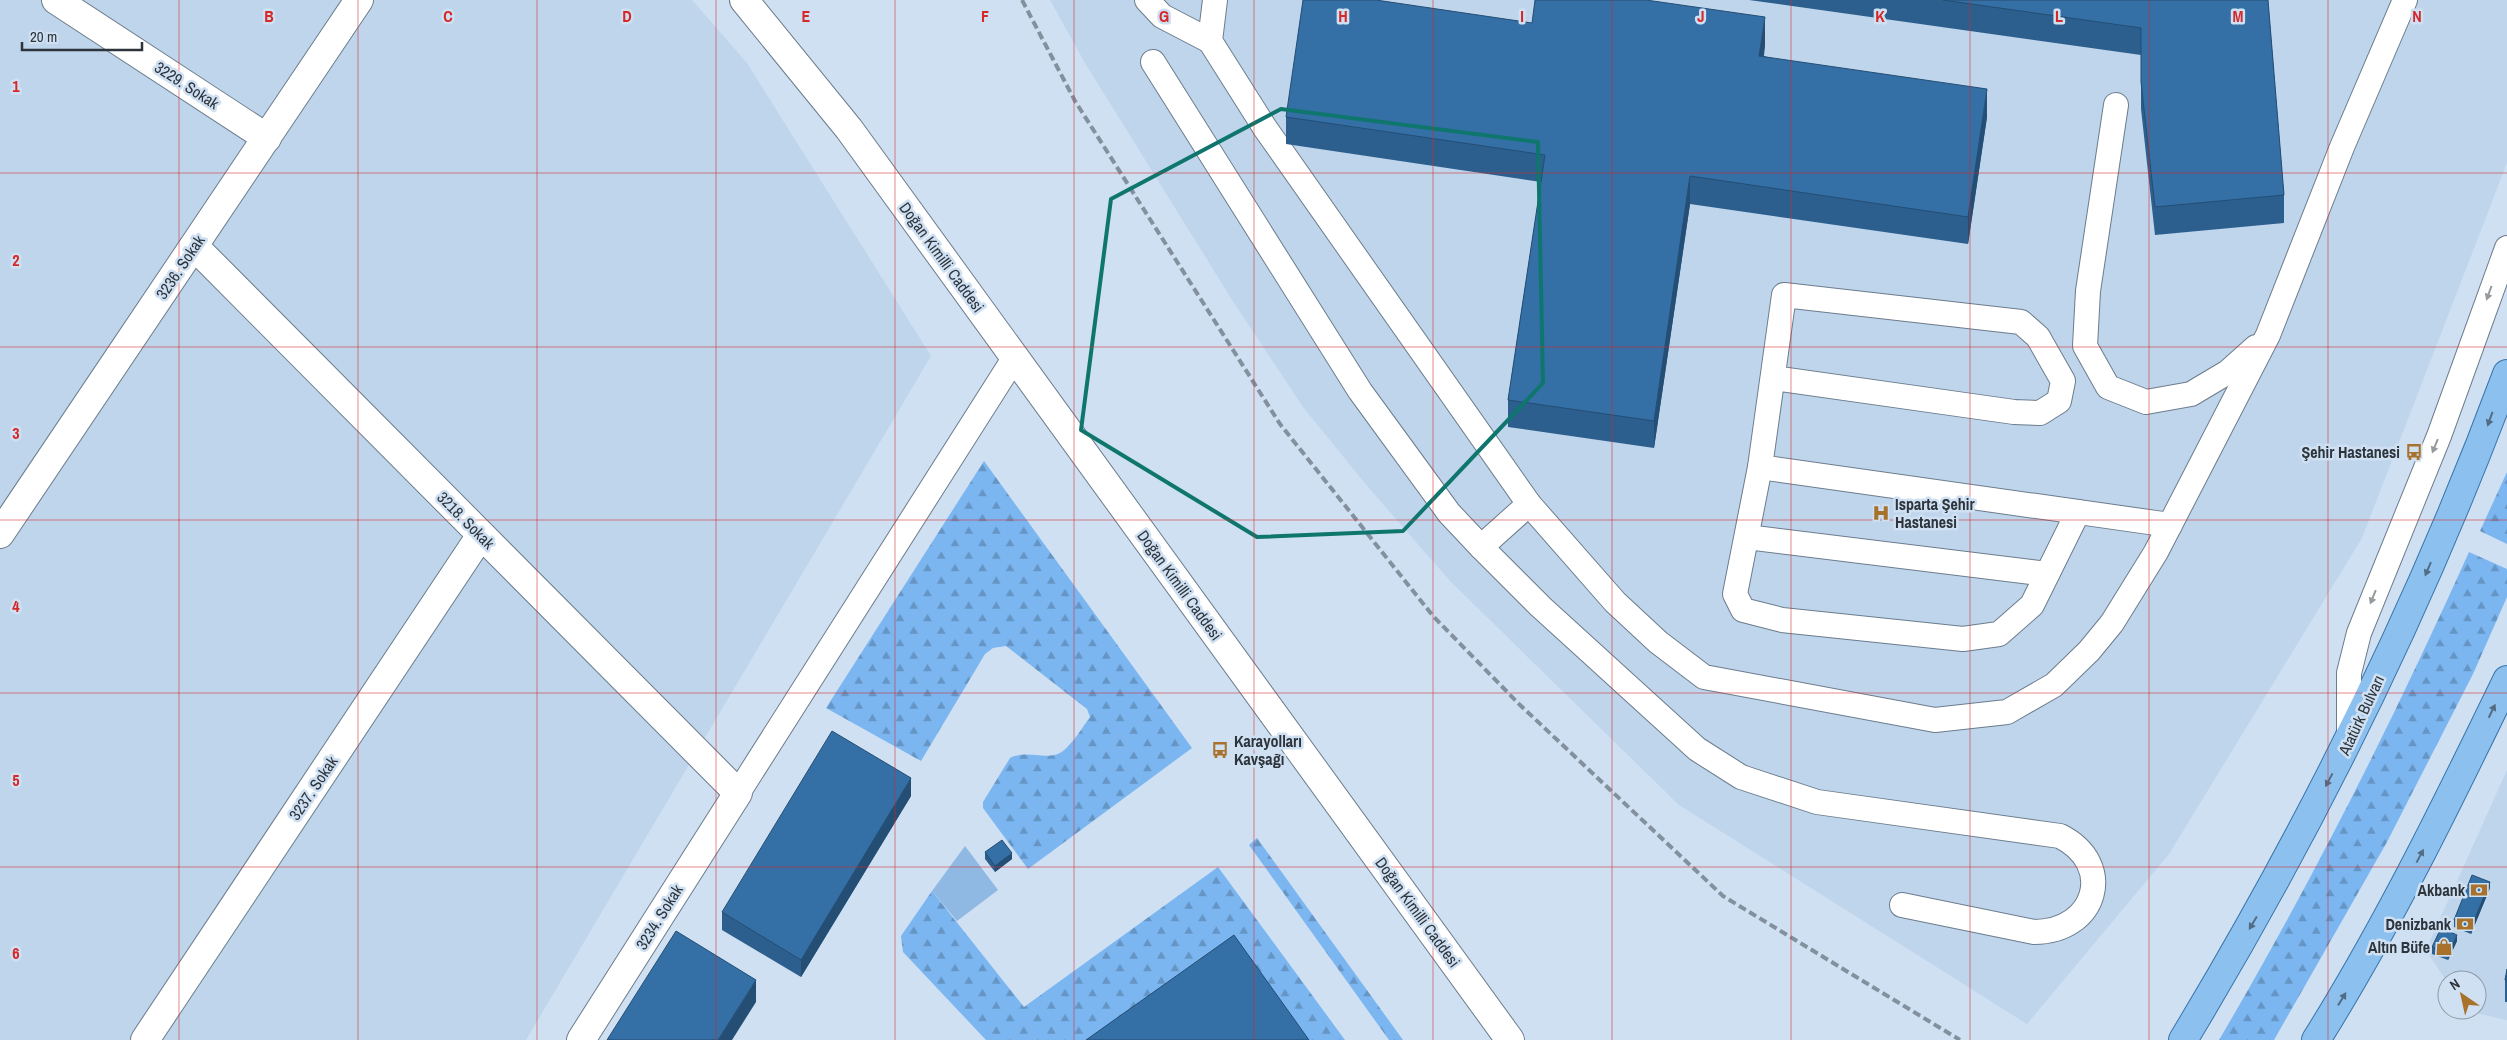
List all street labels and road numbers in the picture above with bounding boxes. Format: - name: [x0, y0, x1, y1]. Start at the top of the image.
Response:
- street label: 3229. Sokak: [150, 56, 224, 114]
- street label: Doğan Kimilli Caddesi: [895, 197, 989, 317]
- street label: 3236. Sokak: [150, 230, 210, 303]
- street label: 3218. Sokak: [432, 486, 500, 554]
- street label: Doğan Kimilli Caddesi: [1133, 525, 1227, 645]
- street label: Atatürk Bulvarı: [2332, 671, 2389, 760]
- street label: 3237. Sokak: [283, 751, 343, 824]
- street label: Doğan Kimilli Caddesi: [1371, 852, 1465, 972]
- street label: 3234. Sokak: [630, 880, 688, 954]

